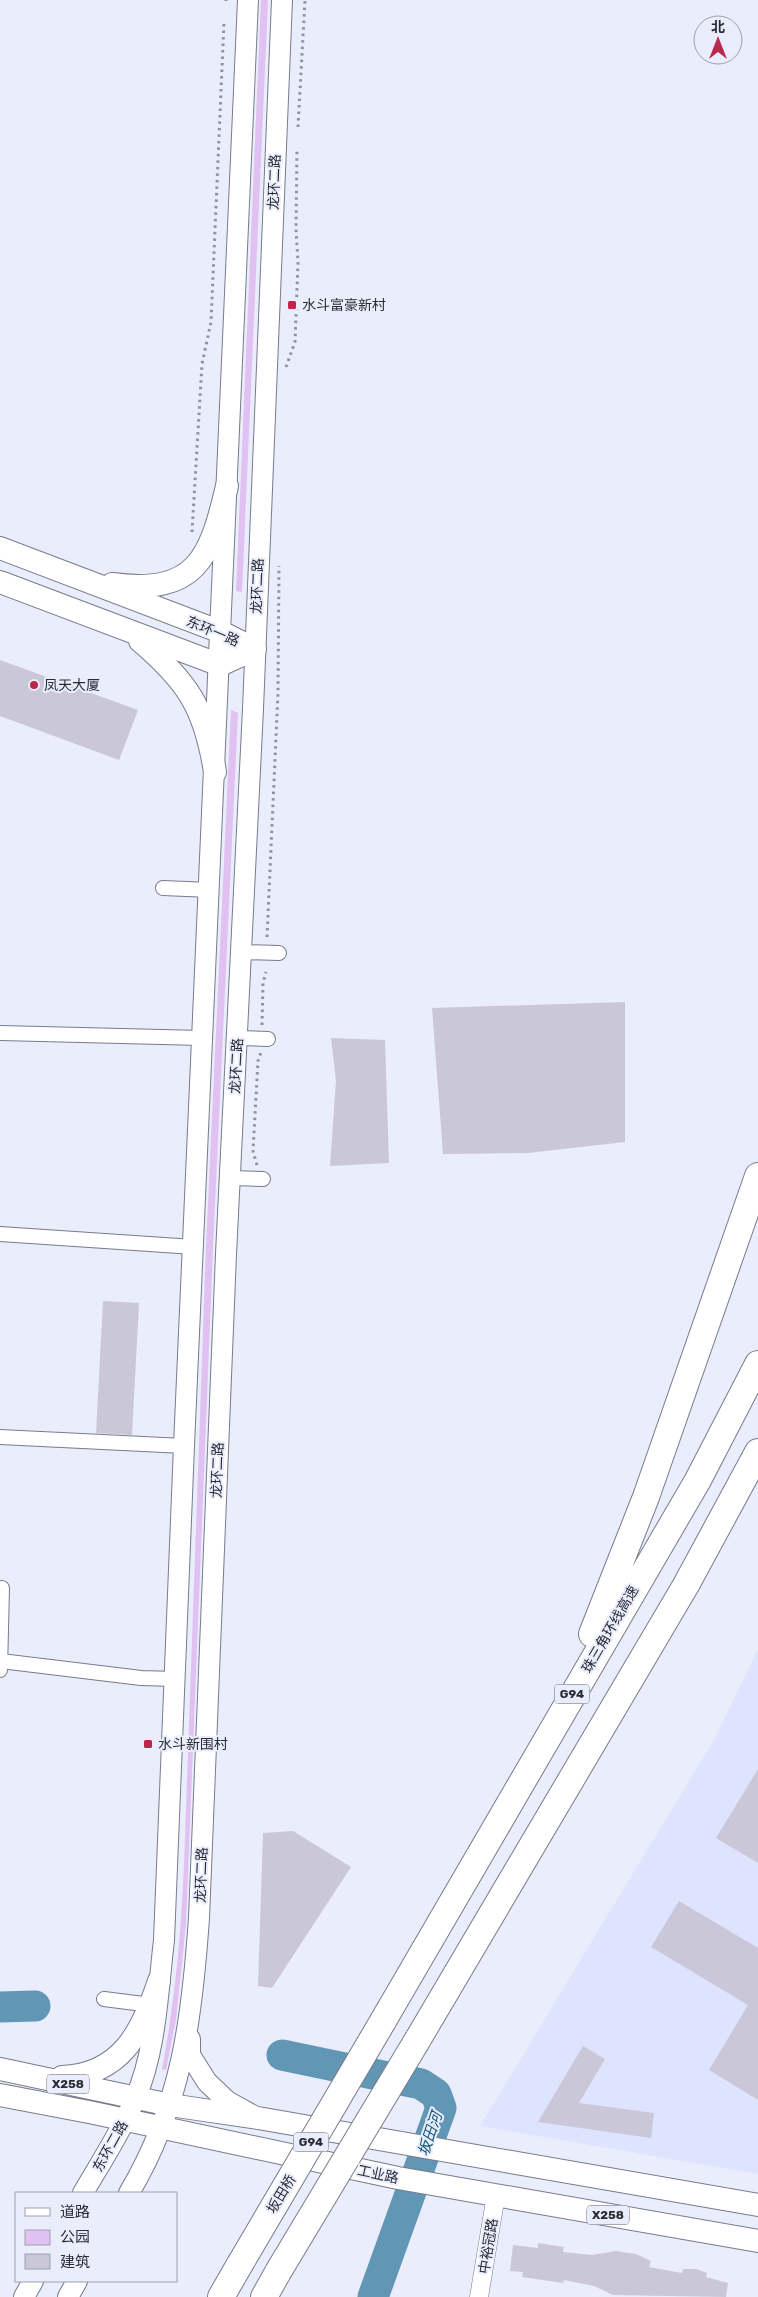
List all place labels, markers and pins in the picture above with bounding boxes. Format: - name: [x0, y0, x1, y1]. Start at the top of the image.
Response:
- place label: 水斗富豪新村: [302, 297, 386, 314]
- marker: 水斗富豪新村: [286, 299, 298, 311]
- place label: 凤天大厦: [44, 677, 100, 694]
- marker: 凤天大厦: [28, 679, 40, 691]
- place label: 水斗新围村: [158, 1736, 228, 1753]
- marker: 水斗新围村: [142, 1738, 154, 1750]

